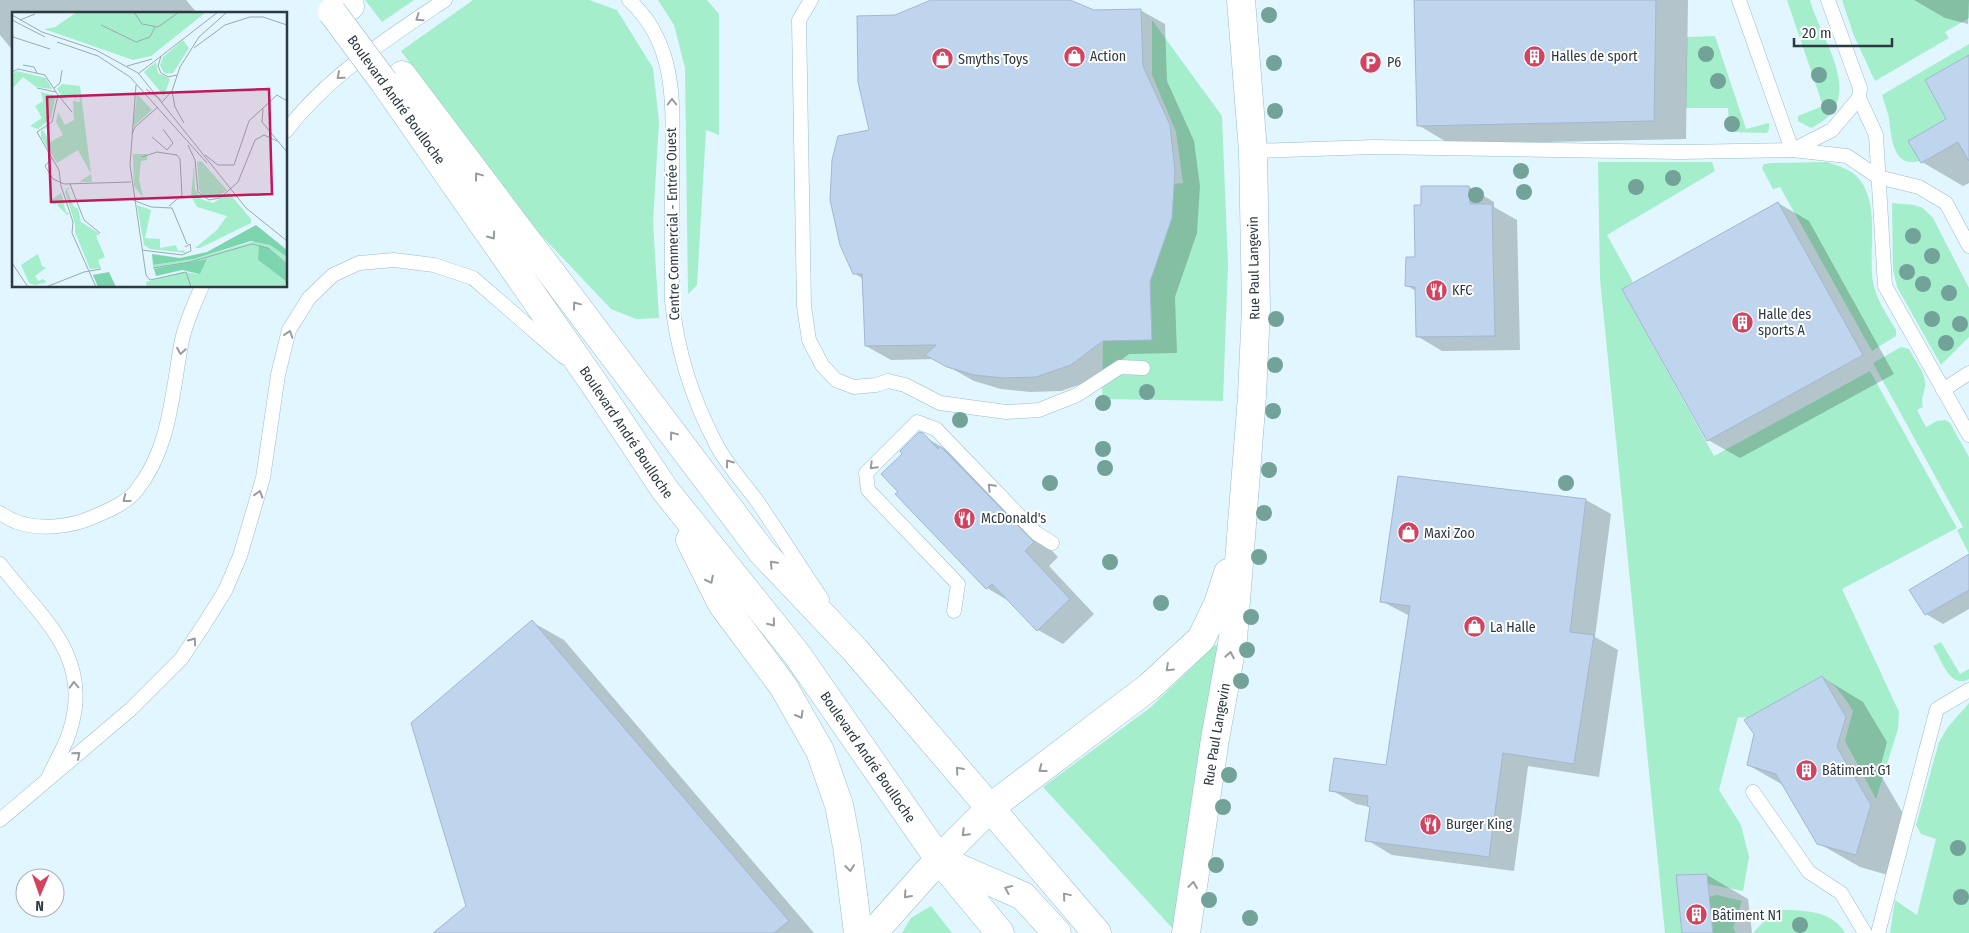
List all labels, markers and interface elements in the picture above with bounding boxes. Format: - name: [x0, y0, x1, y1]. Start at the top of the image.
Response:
- inset map: [12, 12, 288, 288]
- one-way arrow: [415, 12, 424, 21]
- scale bar: [1794, 15, 1892, 47]
- text: 20 m: [1802, 24, 1832, 42]
- street label: Boulevard André Boulloche: [343, 32, 449, 168]
- shop icon: Action: [1062, 44, 1086, 68]
- building icon: Halles de sport: [1523, 44, 1547, 68]
- shop icon: Smyths Toys: [930, 47, 954, 71]
- place label: Action: [1090, 48, 1126, 65]
- place label: Halles de sport: [1551, 48, 1638, 65]
- parking icon: P6: [1359, 50, 1383, 74]
- place label: Smyths Toys: [958, 51, 1028, 68]
- place label: P6: [1387, 54, 1401, 71]
- one-way arrow: [336, 70, 345, 79]
- one-way arrow: [667, 98, 677, 106]
- street label: Centre Commercial - Entrée Ouest: [663, 127, 683, 321]
- one-way arrow: [475, 172, 484, 182]
- street label: Rue Paul Langevin: [1245, 216, 1263, 320]
- one-way arrow: [486, 230, 495, 240]
- restaurant icon: KFC: [1424, 278, 1448, 302]
- place label: KFC: [1452, 282, 1472, 299]
- one-way arrow: [573, 302, 581, 311]
- place label: Halle des sports A: [1758, 306, 1811, 339]
- building icon: Halle des sports A: [1730, 310, 1754, 334]
- one-way arrow: [283, 331, 293, 339]
- one-way arrow: [176, 346, 186, 355]
- street label: Boulevard André Boulloche: [576, 363, 677, 502]
- one-way arrow: [671, 432, 679, 441]
- one-way arrow: [726, 459, 735, 469]
- one-way arrow: [870, 460, 879, 469]
- one-way arrow: [988, 484, 997, 493]
- one-way arrow: [253, 490, 263, 498]
- one-way arrow: [122, 494, 131, 503]
- restaurant icon: McDonald's: [953, 506, 977, 530]
- place label: McDonald's: [981, 510, 1046, 527]
- shop icon: Maxi Zoo: [1396, 521, 1420, 545]
- place label: Maxi Zoo: [1424, 525, 1475, 542]
- one-way arrow: [770, 560, 779, 569]
- one-way arrow: [704, 575, 714, 584]
- shop icon: La Halle: [1462, 615, 1486, 639]
- one-way arrow: [766, 617, 774, 626]
- place label: La Halle: [1490, 619, 1536, 636]
- one-way arrow: [187, 637, 196, 647]
- one-way arrow: [1224, 651, 1235, 660]
- one-way arrow: [1166, 662, 1175, 671]
- one-way arrow: [69, 681, 79, 689]
- street label: Rue Paul Langevin: [1200, 682, 1233, 787]
- street label: Boulevard André Boulloche: [817, 688, 919, 826]
- one-way arrow: [793, 710, 803, 719]
- one-way arrow: [72, 751, 81, 760]
- building icon: Bâtiment G1: [1794, 758, 1818, 782]
- place label: Bâtiment G1: [1822, 762, 1891, 779]
- one-way arrow: [1039, 763, 1048, 771]
- one-way arrow: [956, 767, 965, 776]
- restaurant icon: Burger King: [1418, 812, 1442, 836]
- place label: Burger King: [1446, 816, 1512, 833]
- one-way arrow: [962, 827, 971, 836]
- one-way arrow: [844, 864, 855, 872]
- north arrow: [15, 868, 65, 918]
- one-way arrow: [1187, 880, 1198, 888]
- one-way arrow: [1004, 885, 1013, 896]
- one-way arrow: [904, 890, 913, 899]
- one-way arrow: [1063, 892, 1072, 901]
- text: N: [35, 897, 44, 914]
- building icon: Bâtiment N1: [1684, 903, 1708, 927]
- place label: Bâtiment N1: [1712, 907, 1782, 924]

